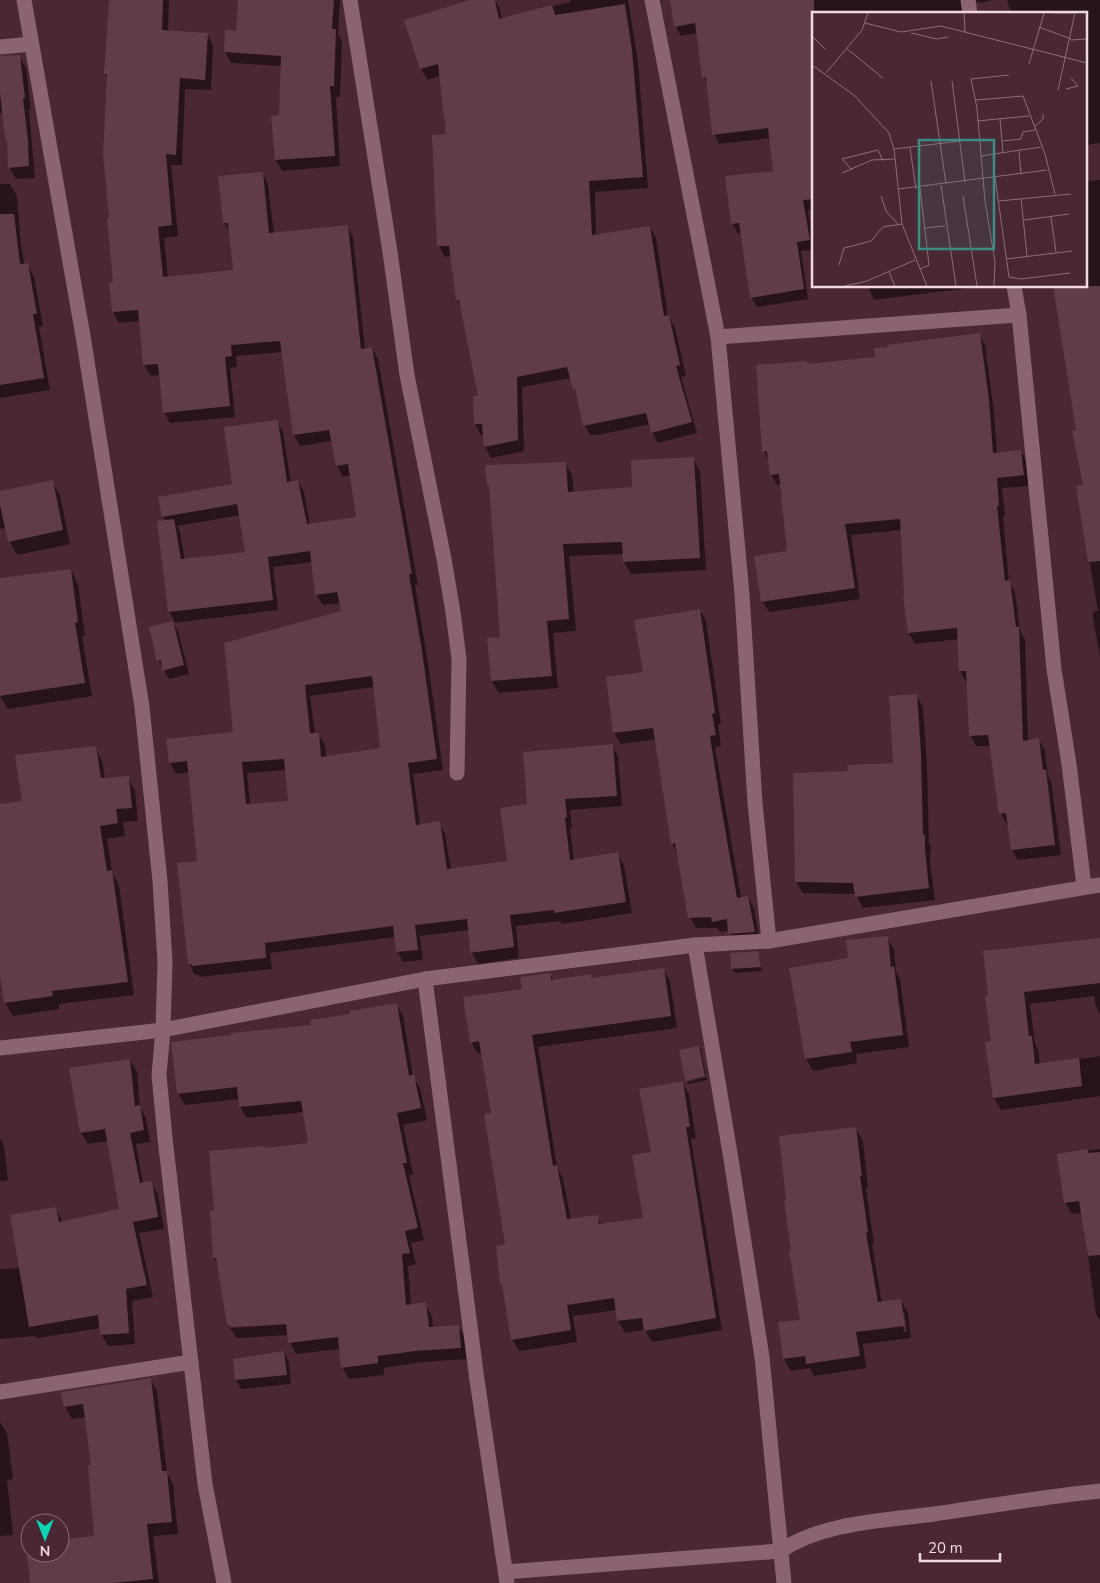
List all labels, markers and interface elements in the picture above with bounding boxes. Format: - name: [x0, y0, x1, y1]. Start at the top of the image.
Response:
- inset map: [812, 12, 1088, 288]
- north arrow: [20, 1513, 70, 1563]
- scale bar: [920, 1530, 1000, 1562]
- text: 20 m: [928, 1538, 963, 1558]
- text: N: [40, 1541, 50, 1560]

